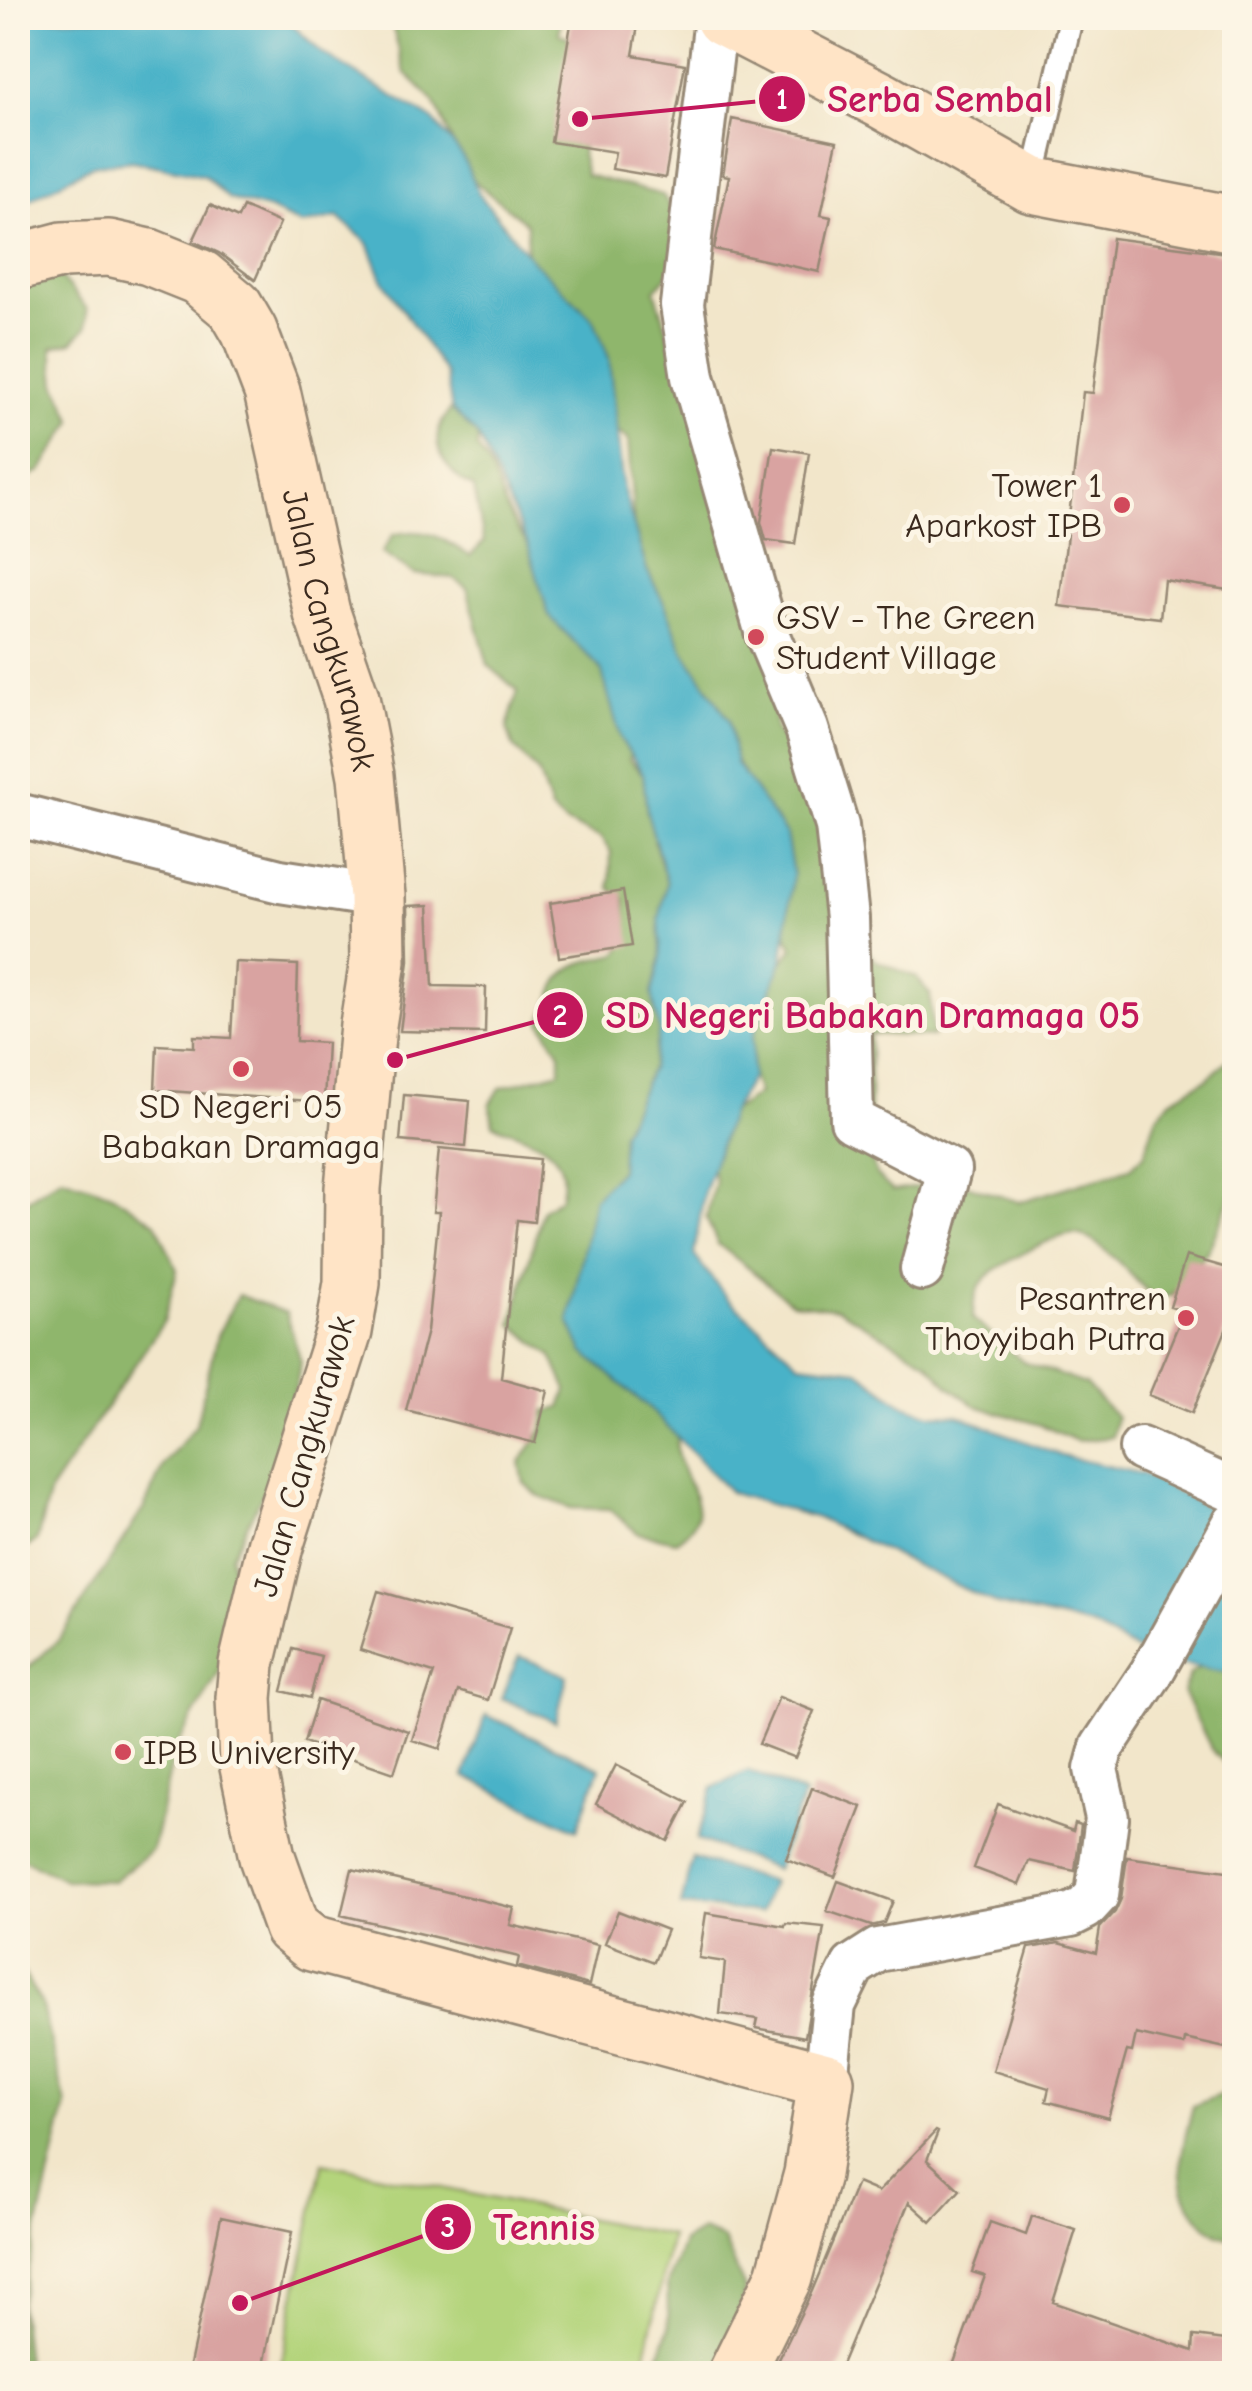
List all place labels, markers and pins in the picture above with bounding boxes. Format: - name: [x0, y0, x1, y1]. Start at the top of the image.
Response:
- callout: Serba Sembal: [757, 65, 1072, 133]
- place label: Tower 1 Aparkost IPB: [905, 465, 1102, 546]
- marker: Tower 1 Aparkost IPB: [1111, 494, 1133, 516]
- place label: GSV - The Green Student Village: [776, 597, 1036, 678]
- marker: GSV - The Green Student Village: [745, 626, 767, 648]
- callout: SD Negeri Babakan Dramaga 05: [535, 981, 1160, 1049]
- marker: SD Negeri 05 Babakan Dramaga: [230, 1058, 252, 1080]
- place label: SD Negeri 05 Babakan Dramaga: [102, 1086, 380, 1167]
- place label: Pesantren Thoyyibah Putra: [925, 1278, 1166, 1359]
- marker: Pesantren Thoyyibah Putra: [1175, 1307, 1197, 1329]
- place label: IPB University: [143, 1732, 355, 1773]
- marker: IPB University: [112, 1741, 134, 1763]
- callout: Tennis: [423, 2193, 615, 2261]

